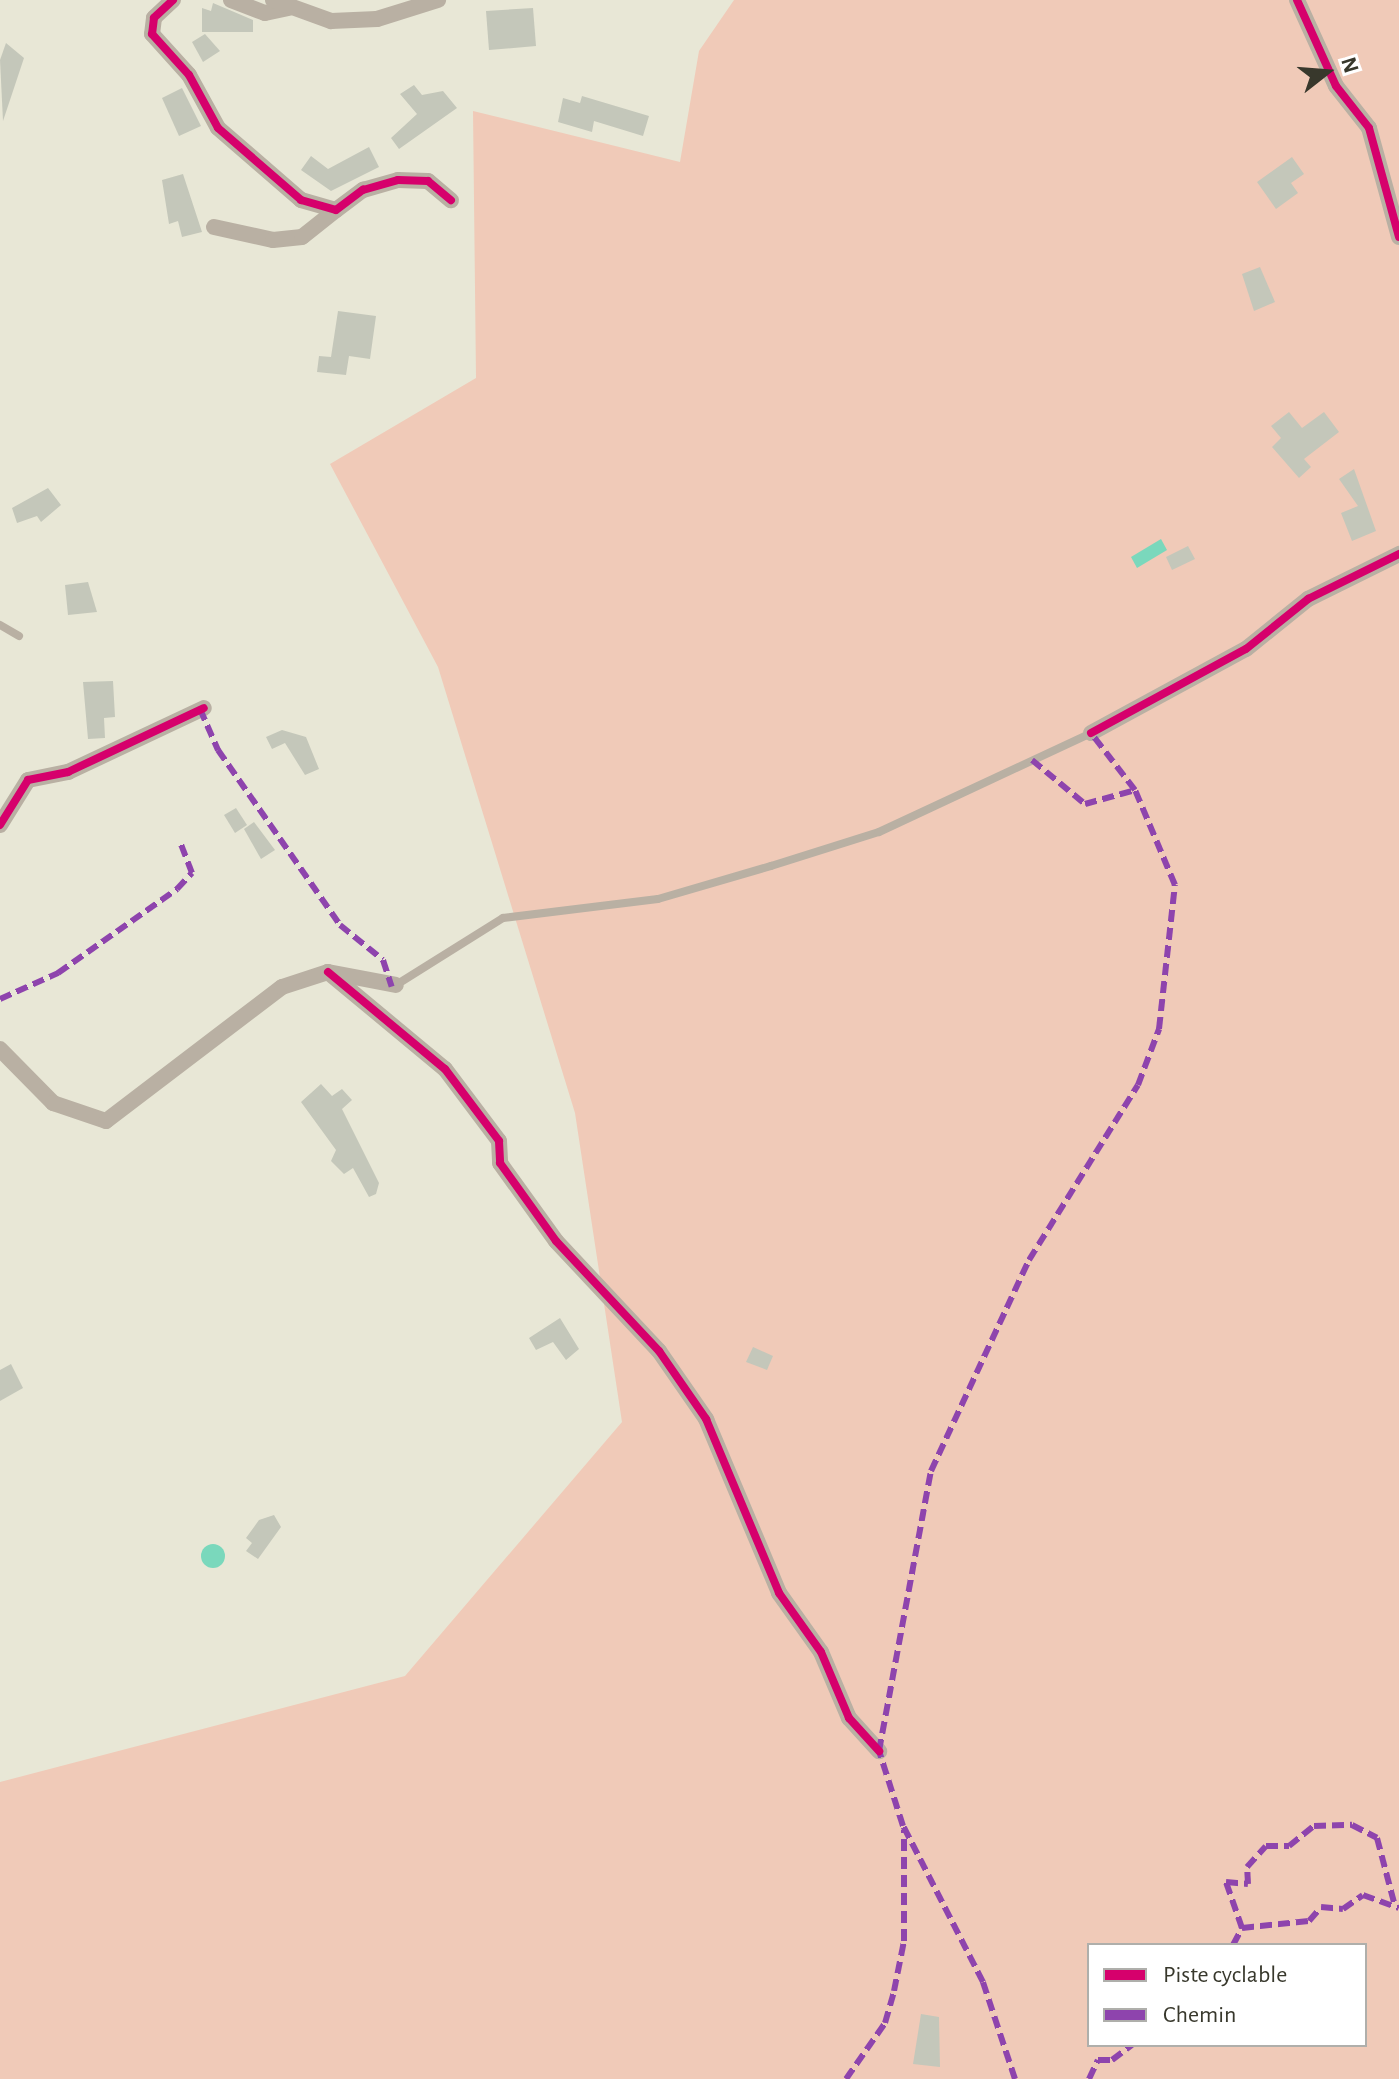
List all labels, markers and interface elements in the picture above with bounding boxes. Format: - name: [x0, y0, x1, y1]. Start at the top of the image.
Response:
- north arrow: [1287, 32, 1367, 112]
- text: N: [1337, 54, 1363, 76]
- legend: [1087, 1943, 1367, 2047]
- text: Piste cyclable: [1163, 1963, 1287, 1987]
- text: Chemin: [1163, 2003, 1236, 2027]

